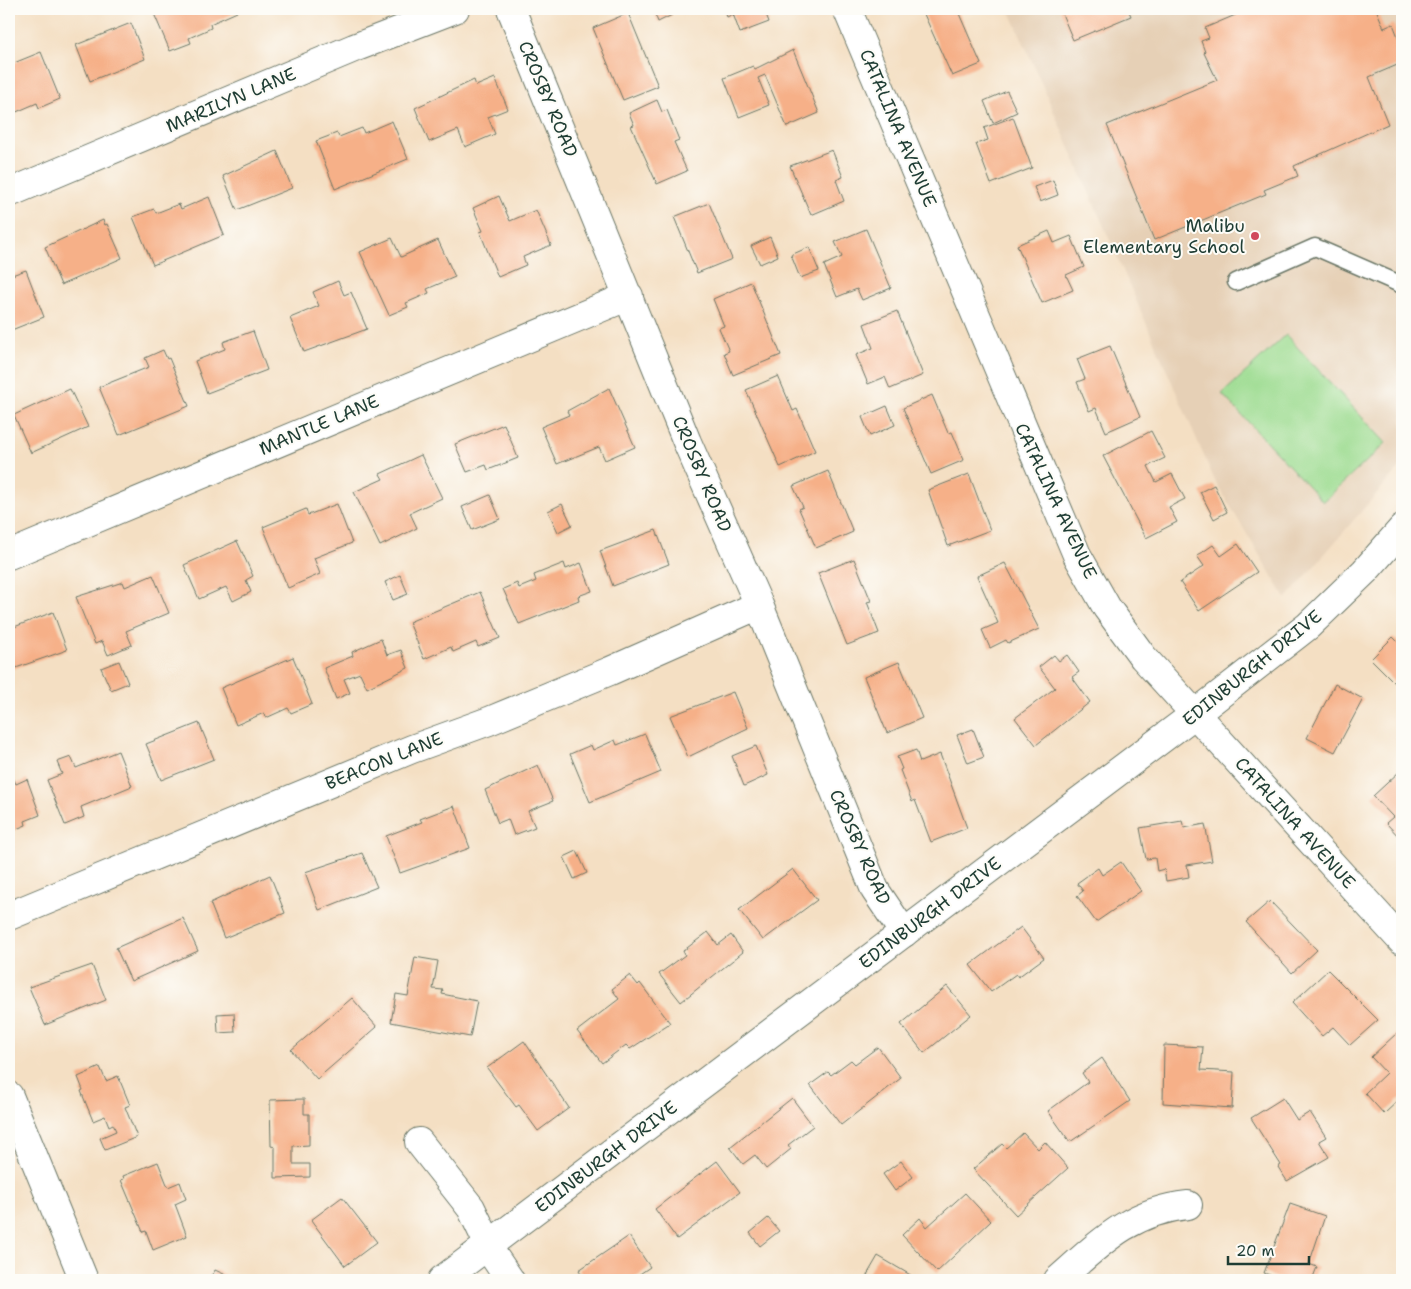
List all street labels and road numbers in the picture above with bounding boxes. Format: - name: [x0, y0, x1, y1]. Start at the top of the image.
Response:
- street label: CROSBY ROAD: [513, 37, 583, 161]
- street label: CATALINA AVENUE: [854, 45, 942, 211]
- street label: MARILYN LANE: [162, 62, 300, 138]
- street label: MANTLE LANE: [255, 389, 383, 461]
- street label: CROSBY ROAD: [667, 412, 737, 536]
- street label: CATALINA AVENUE: [1009, 419, 1103, 583]
- street label: EDINBURGH DRIVE: [1177, 604, 1327, 732]
- street label: BEACON LANE: [321, 726, 447, 796]
- street label: CATALINA AVENUE: [1229, 752, 1361, 894]
- street label: CROSBY ROAD: [824, 786, 896, 909]
- street label: EDINBURGH DRIVE: [854, 851, 1006, 975]
- street label: EDINBURGH DRIVE: [530, 1095, 682, 1219]

